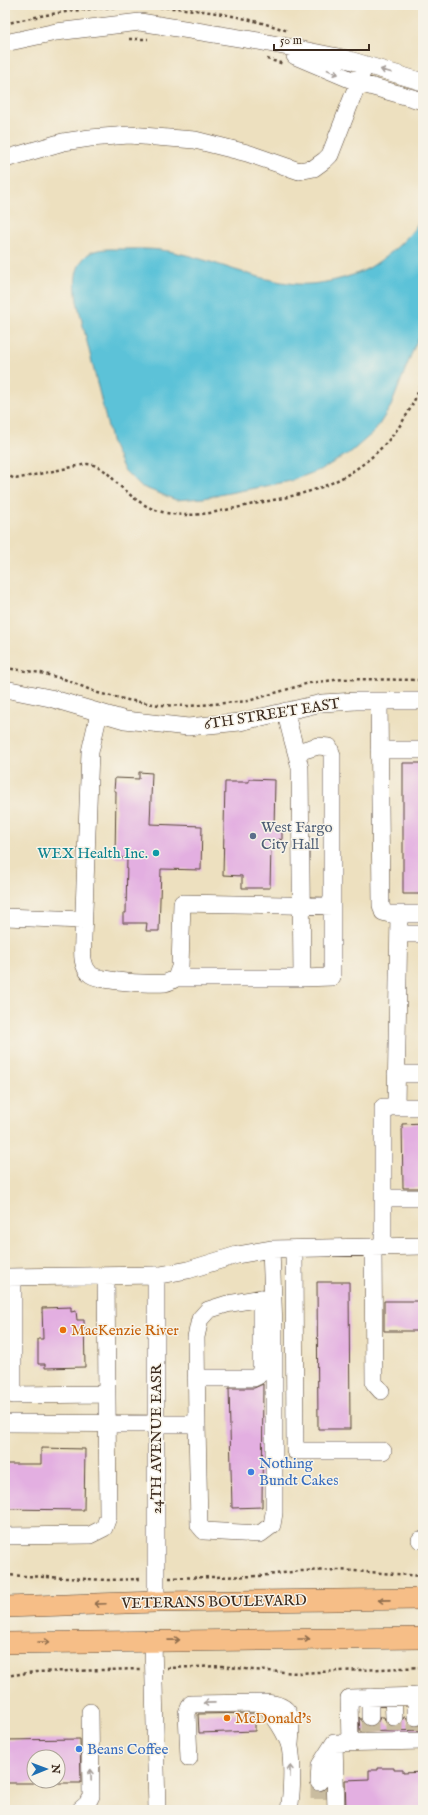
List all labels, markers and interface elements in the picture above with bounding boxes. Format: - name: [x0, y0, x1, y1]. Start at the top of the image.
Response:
- scale bar: [274, 26, 369, 52]
- text: 50 m: [280, 33, 302, 48]
- one-way arrow: [379, 67, 392, 74]
- one-way arrow: [327, 69, 339, 76]
- street label: 6TH STREET EAST: [203, 694, 341, 734]
- place label: West Fargo City Hall: [261, 818, 333, 854]
- marker: West Fargo City Hall: [248, 831, 258, 841]
- place label: WEX Health Inc.: [37, 844, 148, 863]
- marker: WEX Health Inc.: [151, 848, 161, 858]
- place label: MacKenzie River: [71, 1321, 179, 1340]
- marker: MacKenzie River: [58, 1325, 68, 1335]
- street label: 24TH AVENUE EASR: [147, 1363, 166, 1514]
- place label: Nothing Bundt Cakes: [259, 1454, 338, 1490]
- marker: Nothing Bundt Cakes: [246, 1467, 256, 1477]
- street label: VETERANS BOULEVARD: [120, 1591, 307, 1613]
- one-way arrow: [378, 1596, 391, 1604]
- one-way arrow: [94, 1601, 107, 1608]
- one-way arrow: [297, 1635, 310, 1643]
- one-way arrow: [167, 1636, 180, 1644]
- one-way arrow: [37, 1638, 50, 1646]
- one-way arrow: [203, 1700, 216, 1707]
- place label: McDonald's: [235, 1709, 311, 1728]
- marker: McDonald's: [222, 1713, 232, 1723]
- place label: Beans Coffee: [87, 1740, 168, 1759]
- marker: Beans Coffee: [74, 1744, 84, 1754]
- north arrow: [26, 1749, 66, 1789]
- text: N: [48, 1763, 62, 1774]
- one-way arrow: [287, 1765, 294, 1778]
- one-way arrow: [88, 1769, 95, 1782]

